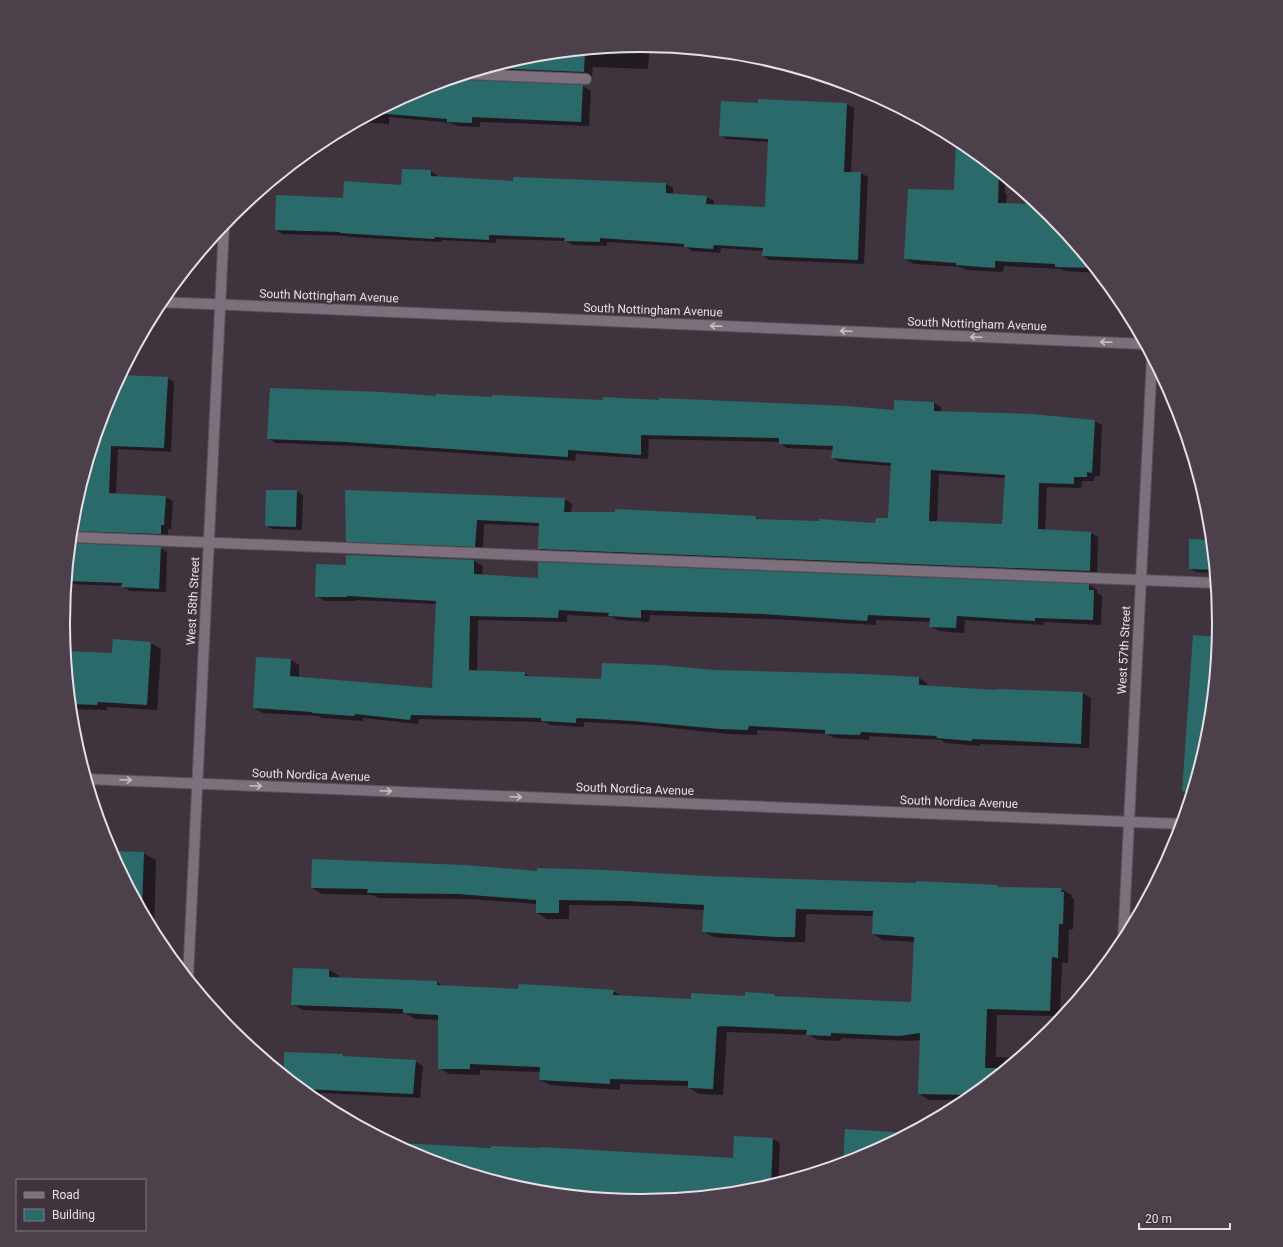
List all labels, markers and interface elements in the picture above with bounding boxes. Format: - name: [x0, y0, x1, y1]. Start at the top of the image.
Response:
- street label: South Nottingham Avenue: [259, 287, 399, 305]
- street label: South Nottingham Avenue: [583, 301, 723, 319]
- street label: South Nottingham Avenue: [907, 315, 1047, 333]
- one-way arrow: [710, 322, 723, 329]
- one-way arrow: [840, 327, 853, 335]
- one-way arrow: [970, 333, 983, 340]
- one-way arrow: [1100, 338, 1113, 346]
- street label: West 58th Street: [184, 556, 202, 646]
- street label: West 57th Street: [1115, 605, 1133, 695]
- street label: South Nordica Avenue: [252, 766, 370, 784]
- one-way arrow: [119, 777, 132, 784]
- street label: South Nordica Avenue: [576, 780, 694, 798]
- one-way arrow: [249, 782, 262, 790]
- one-way arrow: [379, 788, 392, 795]
- one-way arrow: [509, 793, 522, 800]
- street label: South Nordica Avenue: [900, 793, 1018, 811]
- legend: [16, 1179, 146, 1231]
- text: Road: [52, 1188, 80, 1202]
- scale bar: [1139, 1205, 1230, 1231]
- text: Building: [52, 1208, 95, 1222]
- text: 20 m: [1145, 1212, 1172, 1226]

